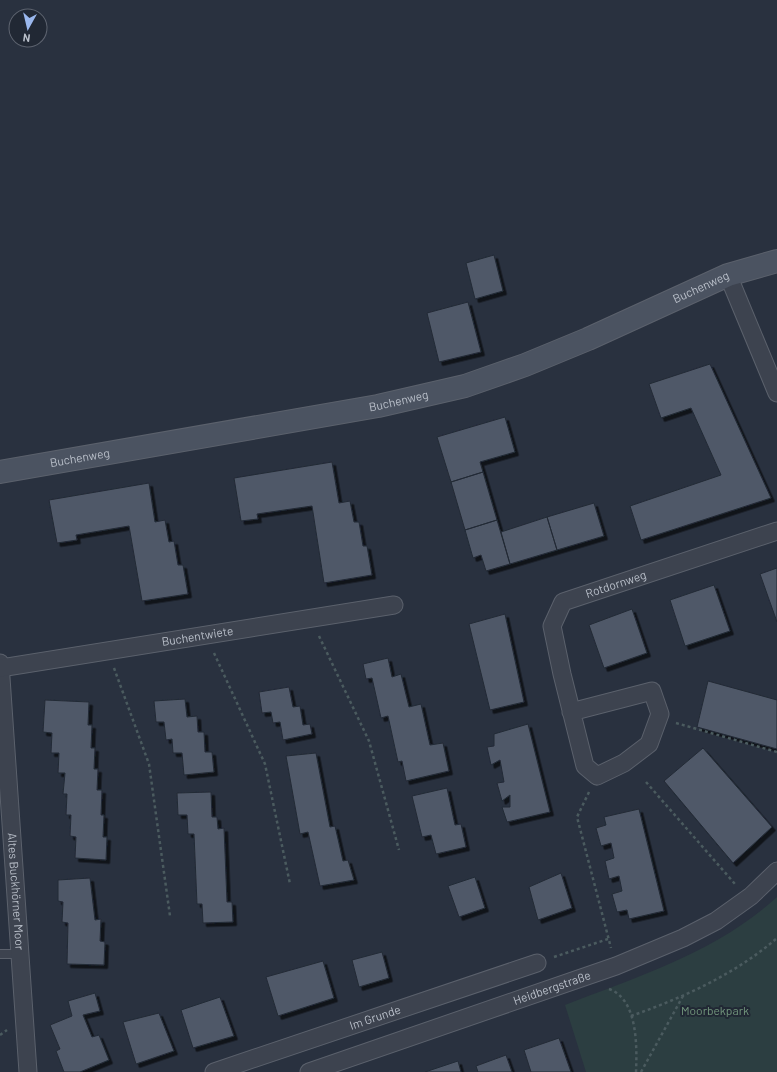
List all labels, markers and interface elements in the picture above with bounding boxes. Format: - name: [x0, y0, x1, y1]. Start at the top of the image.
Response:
- north arrow: [8, 8, 48, 48]
- text: N: [22, 31, 31, 45]
- street label: Buchenweg: [670, 267, 731, 305]
- street label: Buchenweg: [368, 387, 430, 413]
- street label: Buchenweg: [49, 445, 111, 469]
- street label: Rotdornweg: [583, 567, 648, 600]
- street label: Buchentwiete: [161, 623, 234, 648]
- street label: Altes Buckhörner Moor: [6, 832, 28, 951]
- street label: Heidbergstraße: [511, 967, 592, 1007]
- street label: Im Grunde: [347, 1002, 402, 1032]
- park label: Moorbekpark: [681, 1003, 749, 1017]

